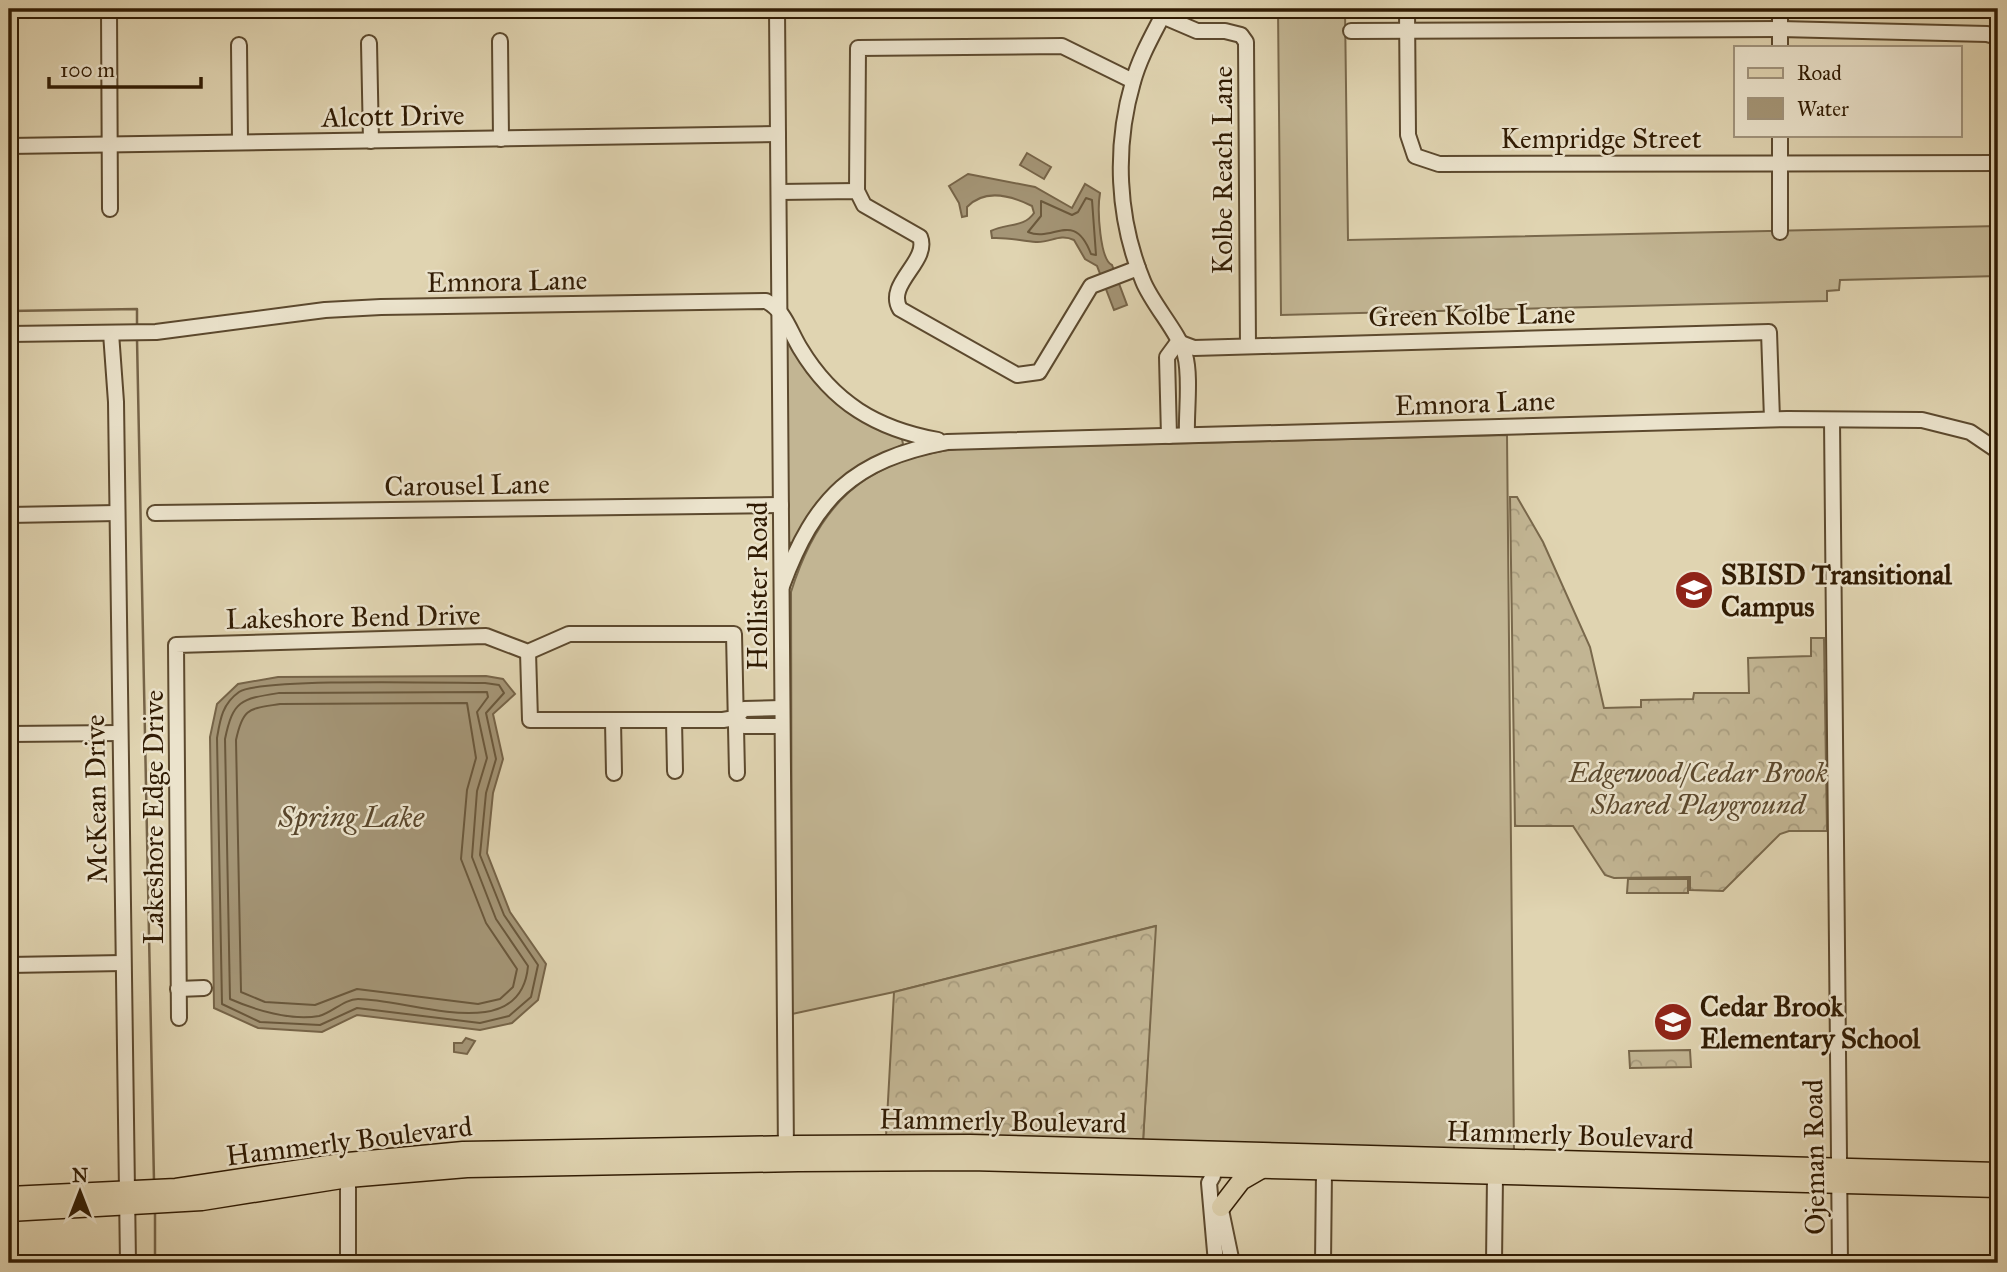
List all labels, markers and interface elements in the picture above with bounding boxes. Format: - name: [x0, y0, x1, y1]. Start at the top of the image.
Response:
- scale bar: [49, 46, 201, 90]
- legend: [1734, 46, 1962, 136]
- text: 100 m: [60, 57, 115, 83]
- text: Road: [1797, 60, 1842, 86]
- street label: Kolbe Reach Lane: [1205, 66, 1240, 274]
- text: Water: [1797, 96, 1849, 122]
- street label: Alcott Drive: [320, 97, 465, 135]
- street label: Kempridge Street: [1500, 121, 1702, 156]
- street label: Emnora Lane: [426, 262, 588, 300]
- street label: Green Kolbe Lane: [1368, 296, 1576, 334]
- street label: Emnora Lane: [1394, 383, 1556, 423]
- street label: Carousel Lane: [384, 466, 550, 504]
- street label: Hollister Road: [740, 502, 775, 670]
- place label: SBISD Transitional Campus: [1721, 557, 1952, 624]
- school or university icon: SBISD Transitional Campus: [1673, 569, 1715, 611]
- street label: Lakeshore Bend Drive: [225, 597, 481, 637]
- street label: Lakeshore Edge Drive: [136, 690, 171, 944]
- street label: McKean Drive: [77, 714, 115, 884]
- park label: Edgewood/Cedar Brook Shared Playground: [1567, 755, 1828, 822]
- water label: Spring Lake: [277, 799, 425, 836]
- place label: Cedar Brook Elementary School: [1700, 989, 1921, 1056]
- school or university icon: Cedar Brook Elementary School: [1652, 1001, 1694, 1043]
- street label: Ojeman Road: [1795, 1079, 1833, 1235]
- street label: Hammerly Boulevard: [879, 1101, 1127, 1141]
- street label: Hammerly Boulevard: [224, 1109, 474, 1173]
- street label: Hammerly Boulevard: [1446, 1113, 1694, 1157]
- north arrow: [46, 1156, 116, 1226]
- text: N: [72, 1164, 88, 1187]

